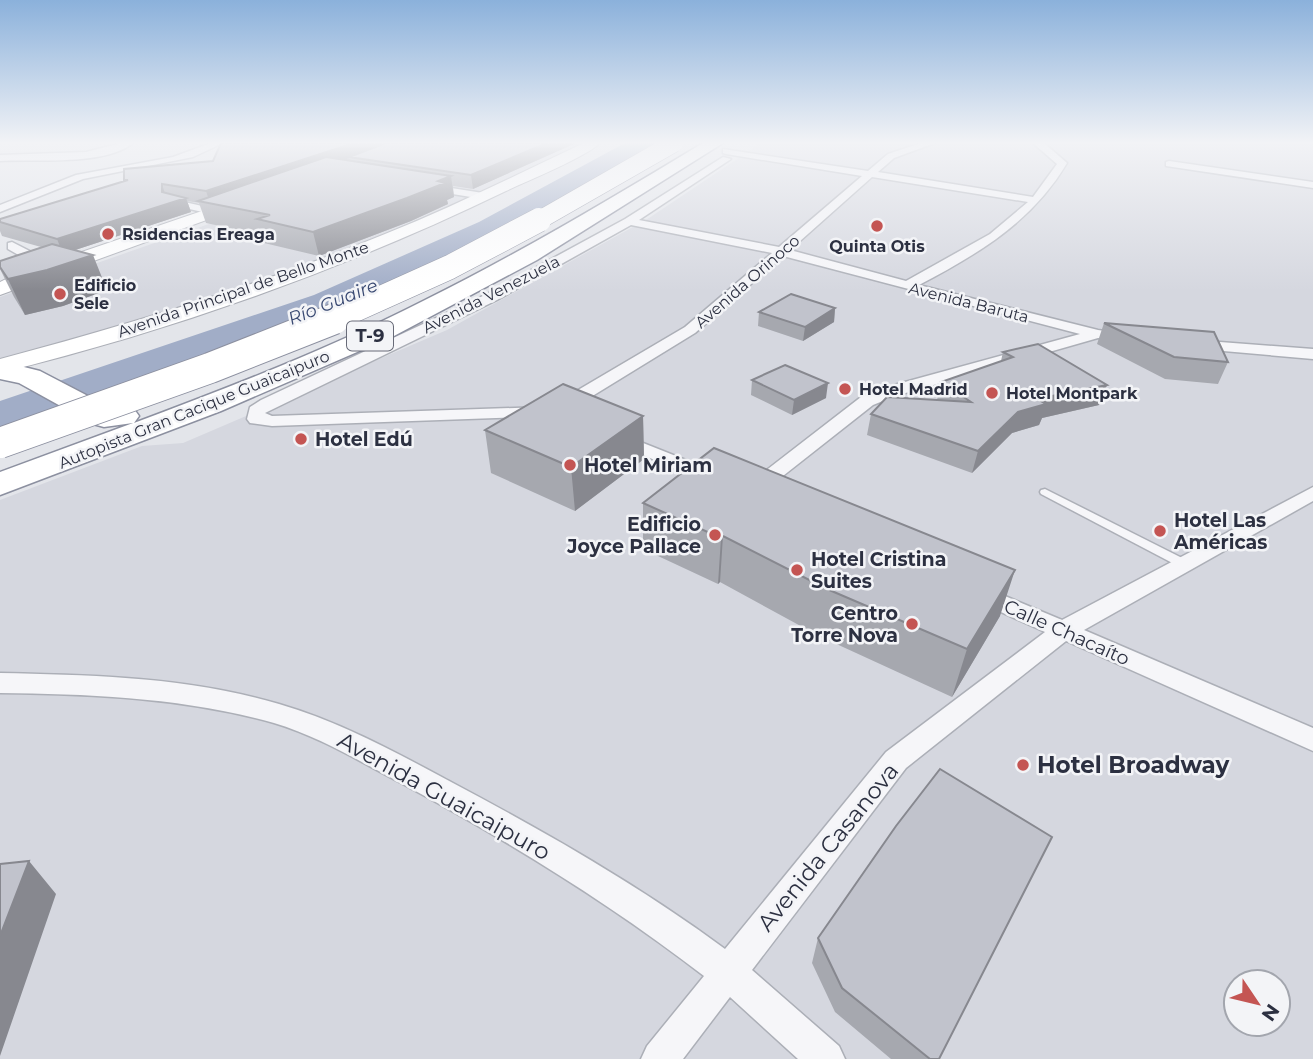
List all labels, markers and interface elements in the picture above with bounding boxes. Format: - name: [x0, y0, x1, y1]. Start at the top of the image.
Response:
- marker: Quinta Otis: [869, 218, 885, 234]
- place label: Rsidencias Ereaga: [122, 225, 275, 244]
- marker: Rsidencias Ereaga: [100, 226, 116, 242]
- street label: Avenida Orinoco: [691, 231, 804, 332]
- street label: Avenida Principal de Bello Monte: [115, 237, 371, 342]
- place label: Quinta Otis: [829, 237, 925, 256]
- street label: Avenida Venezuela: [419, 252, 563, 337]
- water label: Río Guaire: [285, 274, 381, 330]
- place label: Edificio Sele: [74, 276, 136, 313]
- street label: Avenida Baruta: [907, 278, 1031, 327]
- marker: Edificio Sele: [52, 286, 68, 302]
- road number: T-9: [347, 322, 393, 350]
- street label: Autopista Gran Cacique Guaicaipuro: [56, 346, 332, 473]
- place label: Hotel Madrid: [859, 380, 968, 399]
- marker: Hotel Madrid: [837, 381, 853, 397]
- place label: Hotel Montpark: [1006, 384, 1138, 403]
- marker: Hotel Montpark: [984, 385, 1000, 401]
- place label: Hotel Edú: [315, 428, 413, 451]
- marker: Hotel Edú: [293, 431, 309, 447]
- place label: Hotel Miriam: [584, 454, 712, 477]
- marker: Hotel Miriam: [562, 457, 578, 473]
- place label: Hotel Las Américas: [1173, 509, 1267, 554]
- place label: Edificio Joyce Pallace: [566, 513, 701, 558]
- marker: Hotel Las Américas: [1152, 523, 1168, 539]
- marker: Edificio Joyce Pallace: [707, 527, 723, 543]
- place label: Hotel Cristina Suites: [811, 548, 946, 593]
- marker: Hotel Cristina Suites: [789, 562, 805, 578]
- street label: Calle Chacaíto: [1001, 595, 1133, 670]
- place label: Centro Torre Nova: [791, 602, 898, 647]
- marker: Centro Torre Nova: [904, 616, 920, 632]
- street label: Avenida Guaicaipuro: [333, 726, 555, 866]
- place label: Hotel Broadway: [1037, 751, 1230, 779]
- street label: Avenida Casanova: [751, 757, 905, 937]
- marker: Hotel Broadway: [1015, 757, 1031, 773]
- north arrow: [1222, 968, 1292, 1038]
- text: N: [1257, 1000, 1284, 1025]

